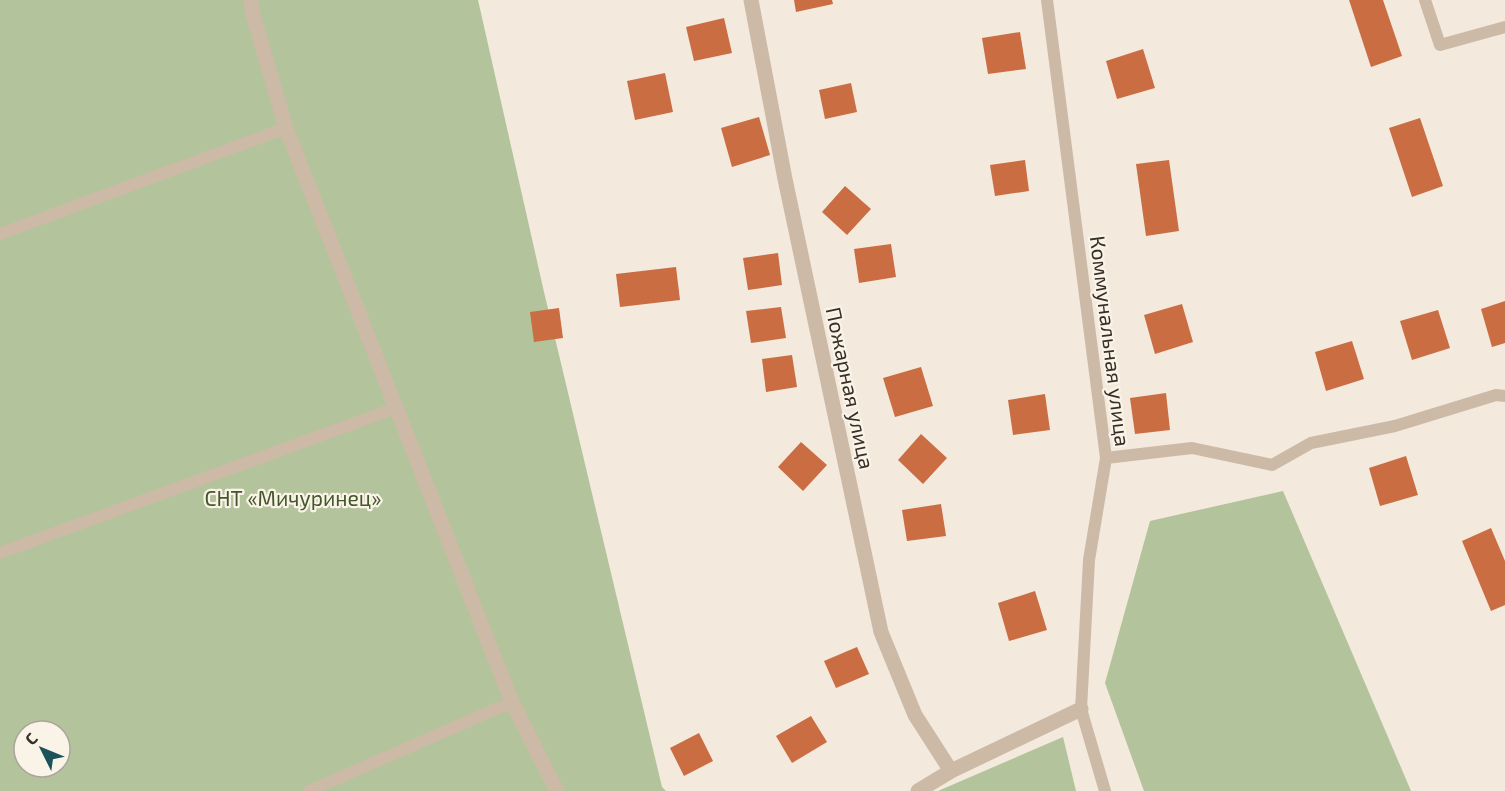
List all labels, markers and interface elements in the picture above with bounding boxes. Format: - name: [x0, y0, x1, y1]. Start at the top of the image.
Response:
- street label: Коммунальная улица: [1085, 234, 1136, 448]
- street label: Пожарная улица: [821, 305, 880, 471]
- park label: СНТ «Мичуринец»: [205, 485, 381, 511]
- north arrow: [12, 719, 72, 779]
- text: С: [21, 729, 41, 748]

